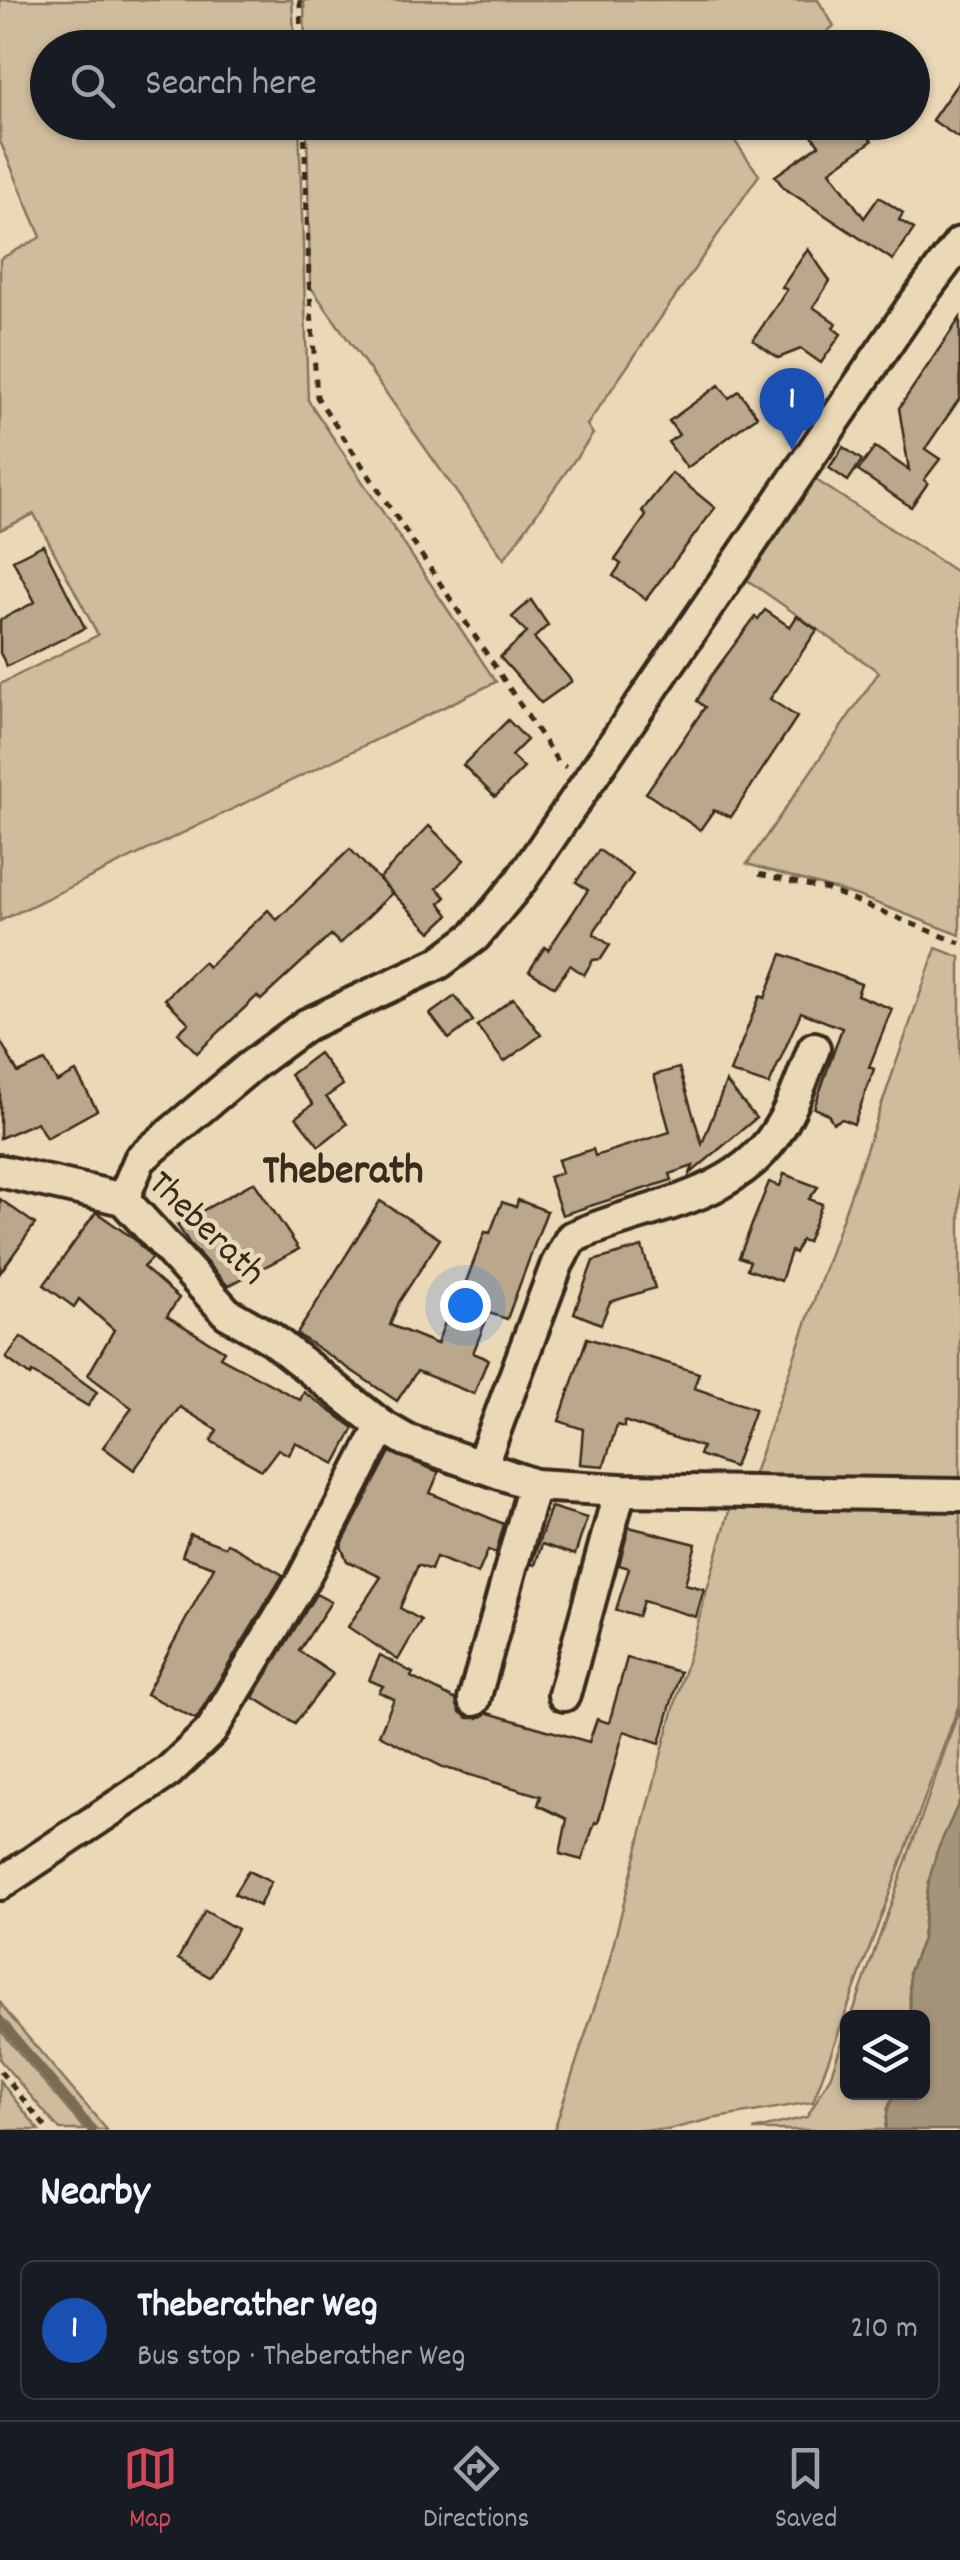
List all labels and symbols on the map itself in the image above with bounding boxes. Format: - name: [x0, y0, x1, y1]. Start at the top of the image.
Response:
- pin: 1: [760, 368, 824, 450]
- district label: Theberath: [262, 1144, 424, 1204]
- street label: Theberath: [133, 1160, 277, 1300]
- your location: [440, 1280, 491, 1331]

